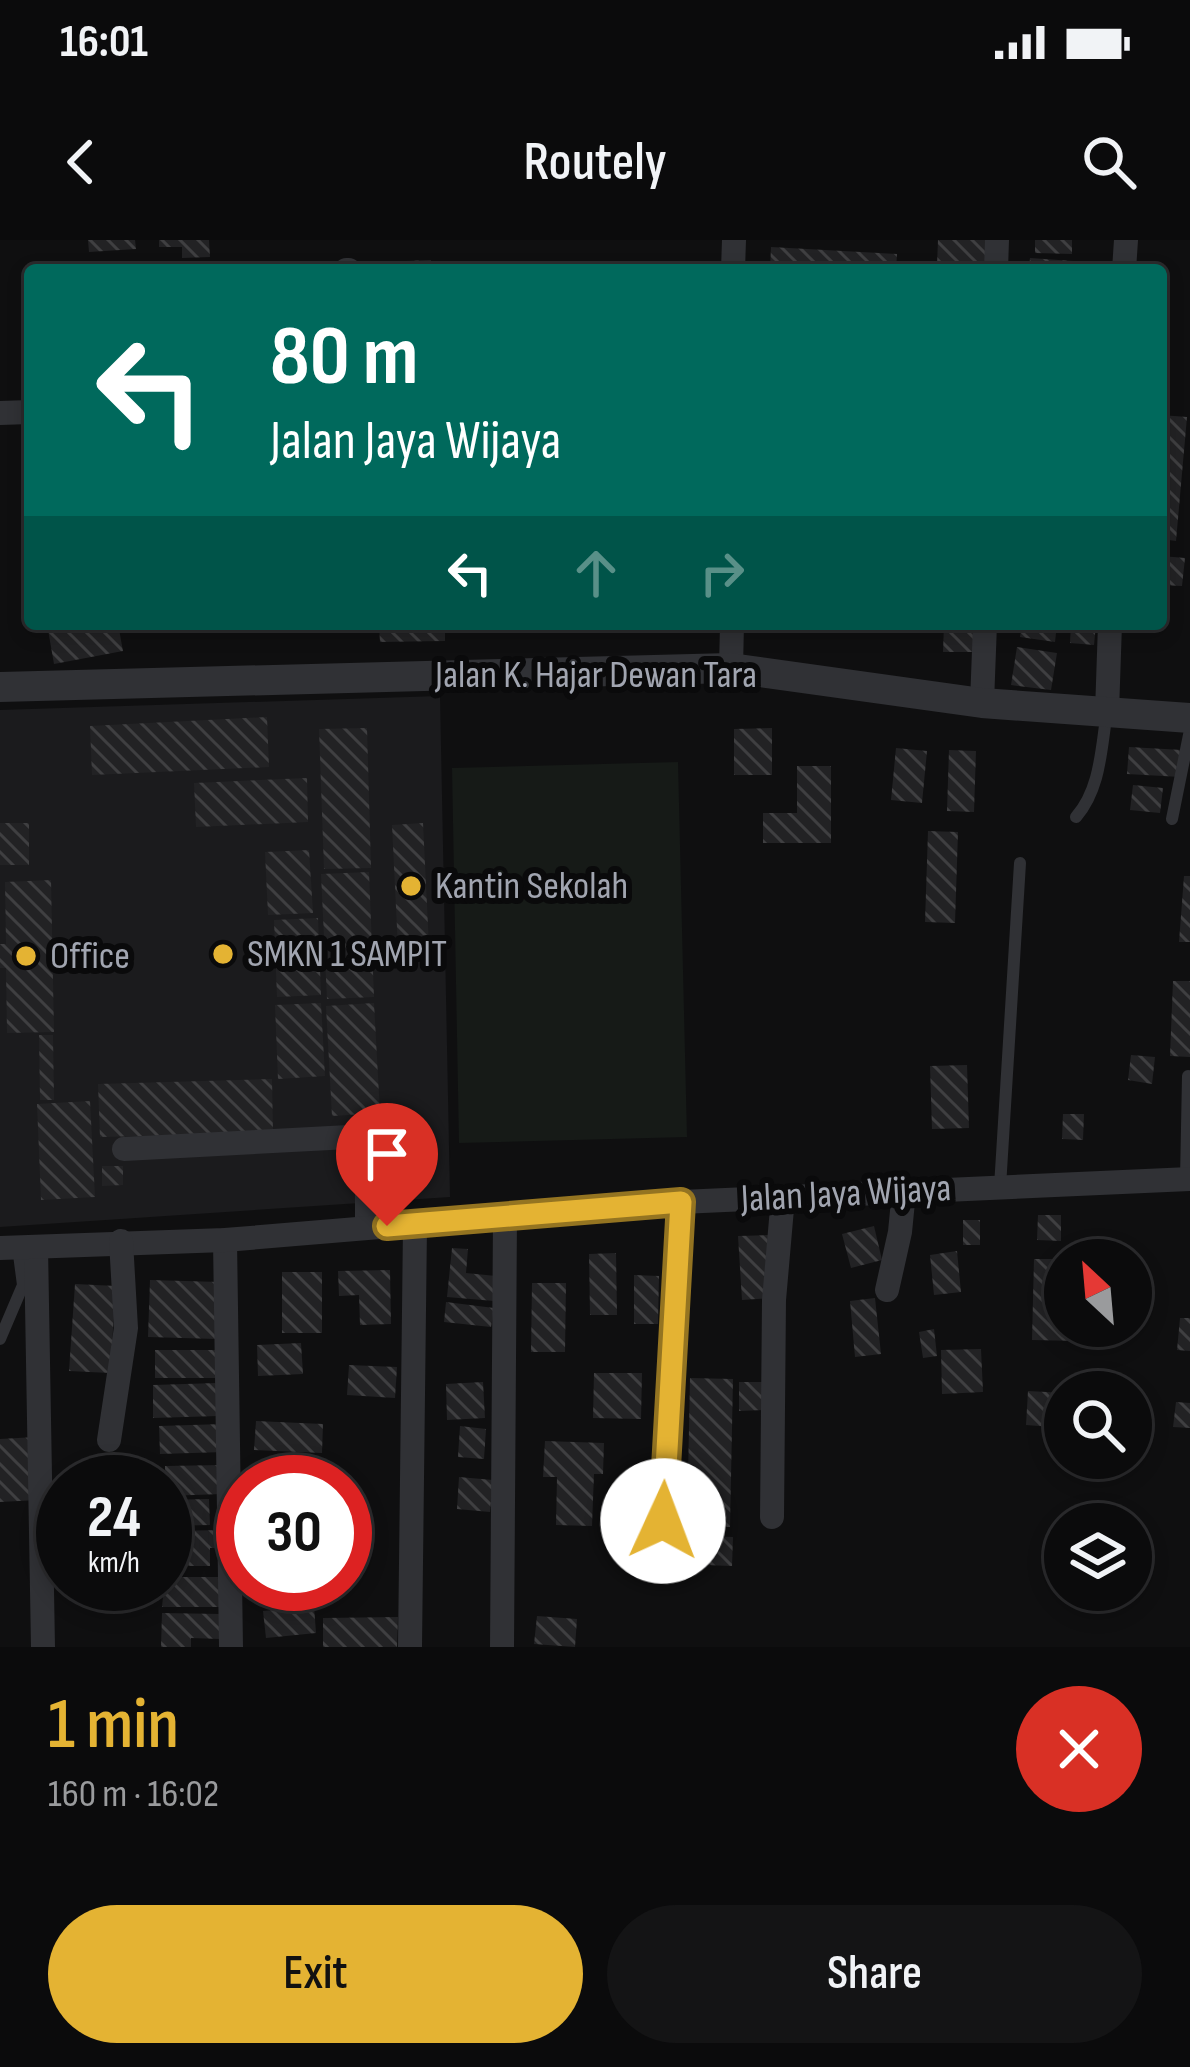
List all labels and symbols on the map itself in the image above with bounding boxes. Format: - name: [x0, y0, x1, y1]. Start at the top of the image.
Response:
- street label: Jalan K. Hajar Dewan Tara: [434, 652, 757, 699]
- place label: Kantin Sekolah: [435, 863, 628, 910]
- marker: Kantin Sekolah: [398, 873, 424, 899]
- place label: SMKN 1 SAMPIT: [247, 931, 447, 978]
- place label: Office: [50, 933, 130, 980]
- marker: SMKN 1 SAMPIT: [210, 941, 236, 967]
- marker: Office: [13, 943, 39, 969]
- pin: [336, 1103, 438, 1226]
- street label: Jalan Jaya Wijaya: [739, 1165, 952, 1223]
- north arrow: [1044, 1239, 1152, 1347]
- speed limit sign: 30: [216, 1455, 372, 1611]
- position arrow: [600, 1458, 726, 1584]

